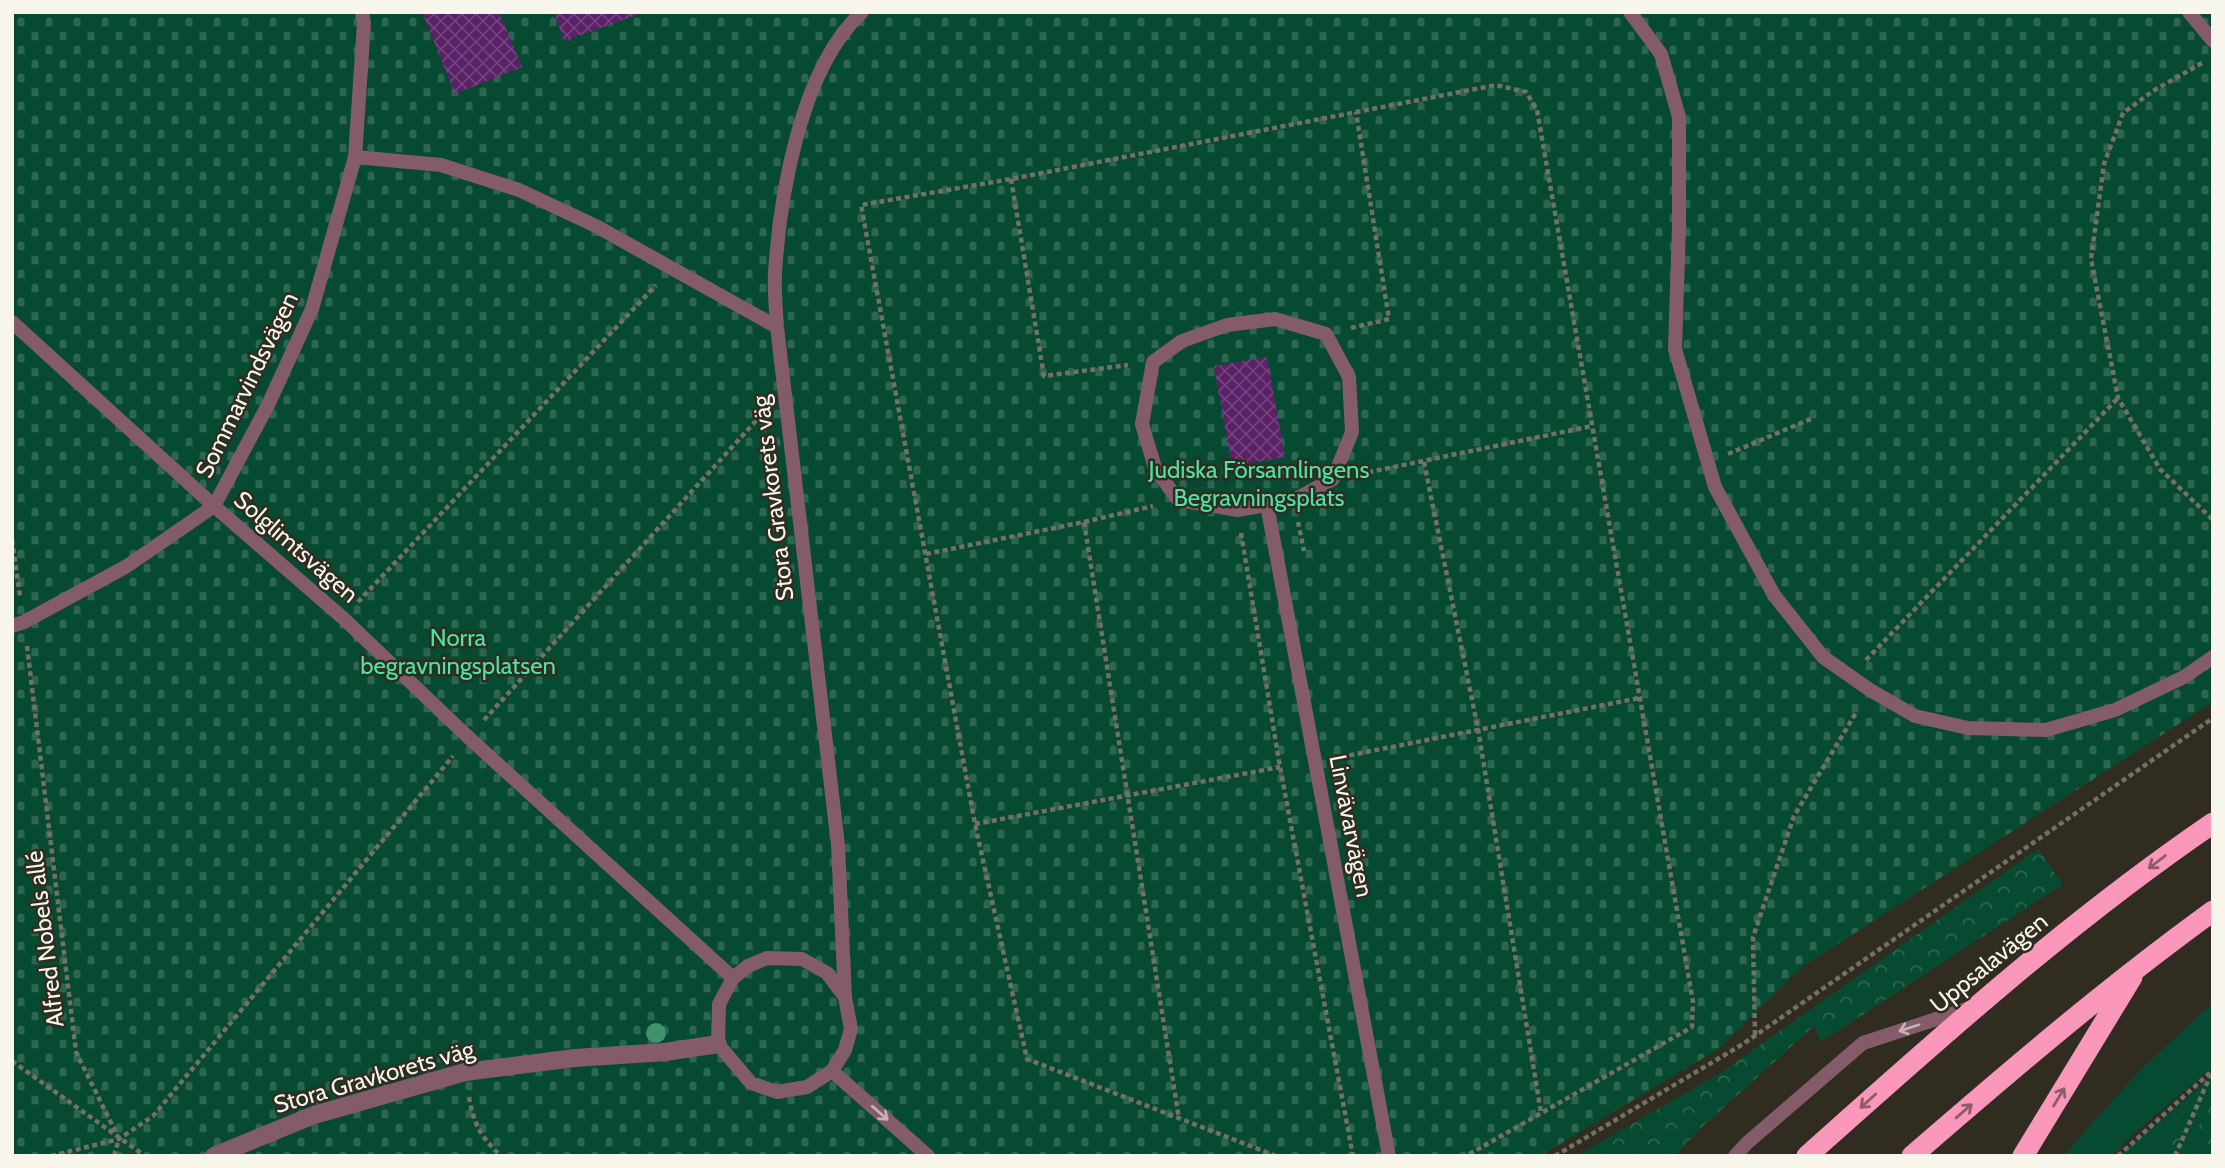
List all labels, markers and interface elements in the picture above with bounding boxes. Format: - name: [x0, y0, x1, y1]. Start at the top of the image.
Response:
- street label: Sommarvindsvägen: [189, 287, 304, 482]
- street label: Stora Gravkorets väg: [745, 393, 800, 603]
- park label: Judiska Församlingens Begravningsplats: [1148, 455, 1370, 512]
- street label: Solglimtsvägen: [228, 485, 364, 609]
- park label: Norra begravningsplatsen: [360, 623, 556, 680]
- street label: Linvävarvägen: [1323, 752, 1380, 900]
- street label: Alfred Nobels allé: [19, 849, 70, 1029]
- one-way arrow: [2148, 855, 2167, 869]
- street label: Uppsalavägen: [1924, 906, 2053, 1019]
- one-way arrow: [1899, 1023, 1921, 1035]
- street label: Stora Gravkorets väg: [270, 1034, 478, 1119]
- one-way arrow: [2052, 1088, 2066, 1108]
- one-way arrow: [1860, 1093, 1878, 1109]
- one-way arrow: [1955, 1103, 1973, 1119]
- one-way arrow: [871, 1105, 889, 1121]

